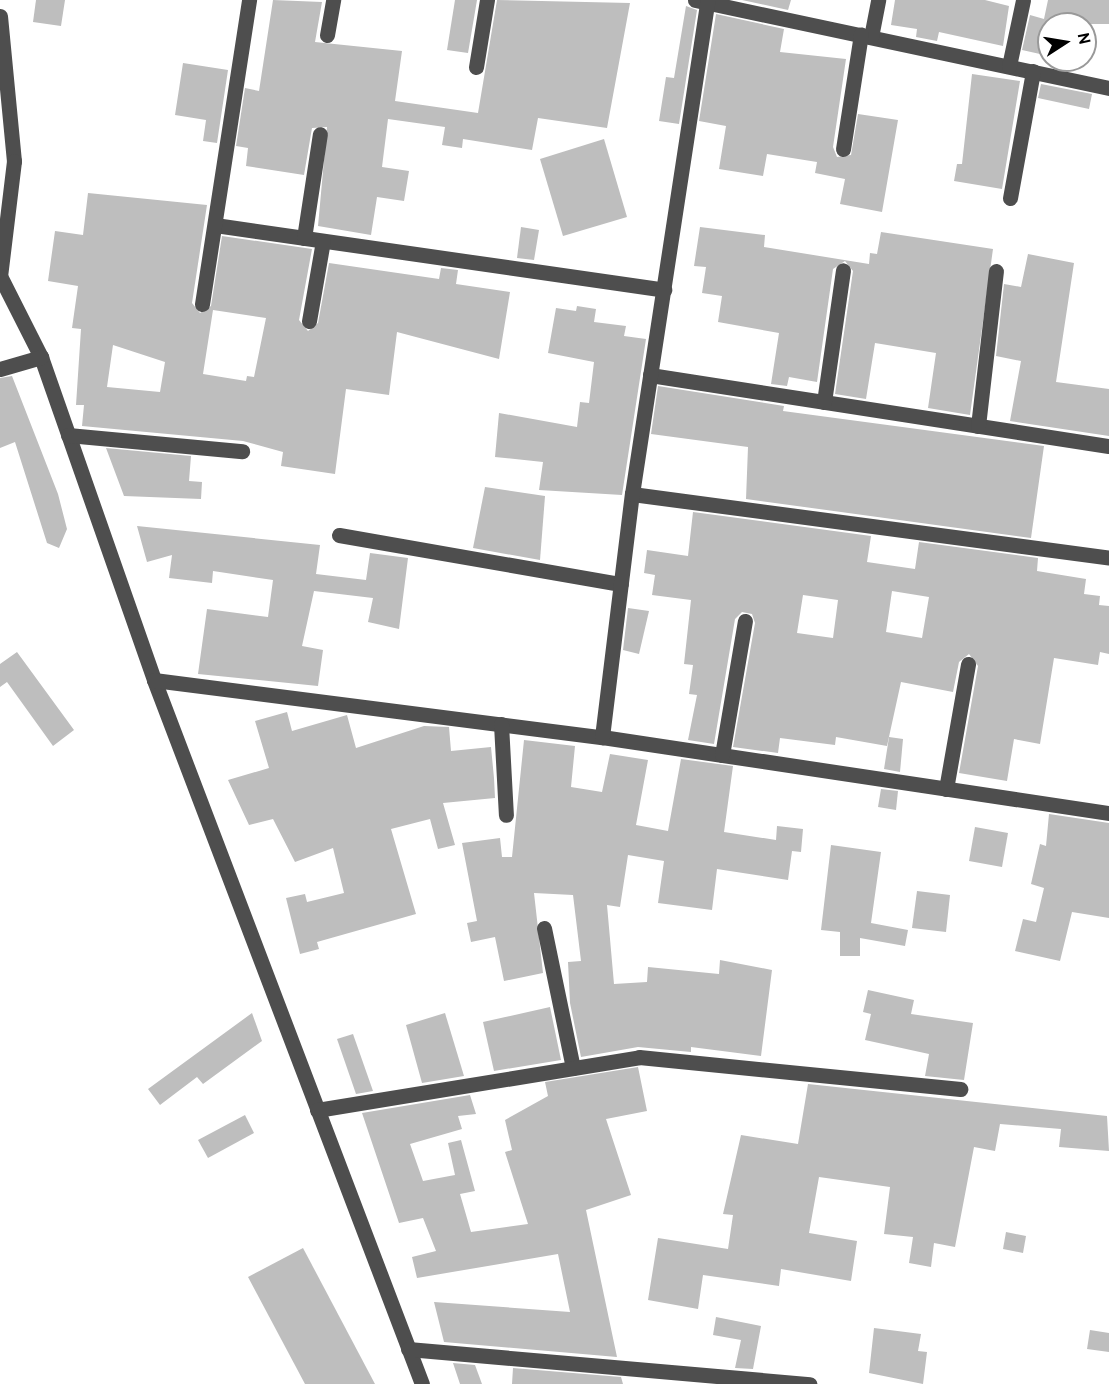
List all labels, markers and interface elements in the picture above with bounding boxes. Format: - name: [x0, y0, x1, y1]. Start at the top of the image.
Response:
- north arrow: [1037, 12, 1097, 72]
- text: N: [1072, 31, 1094, 46]

